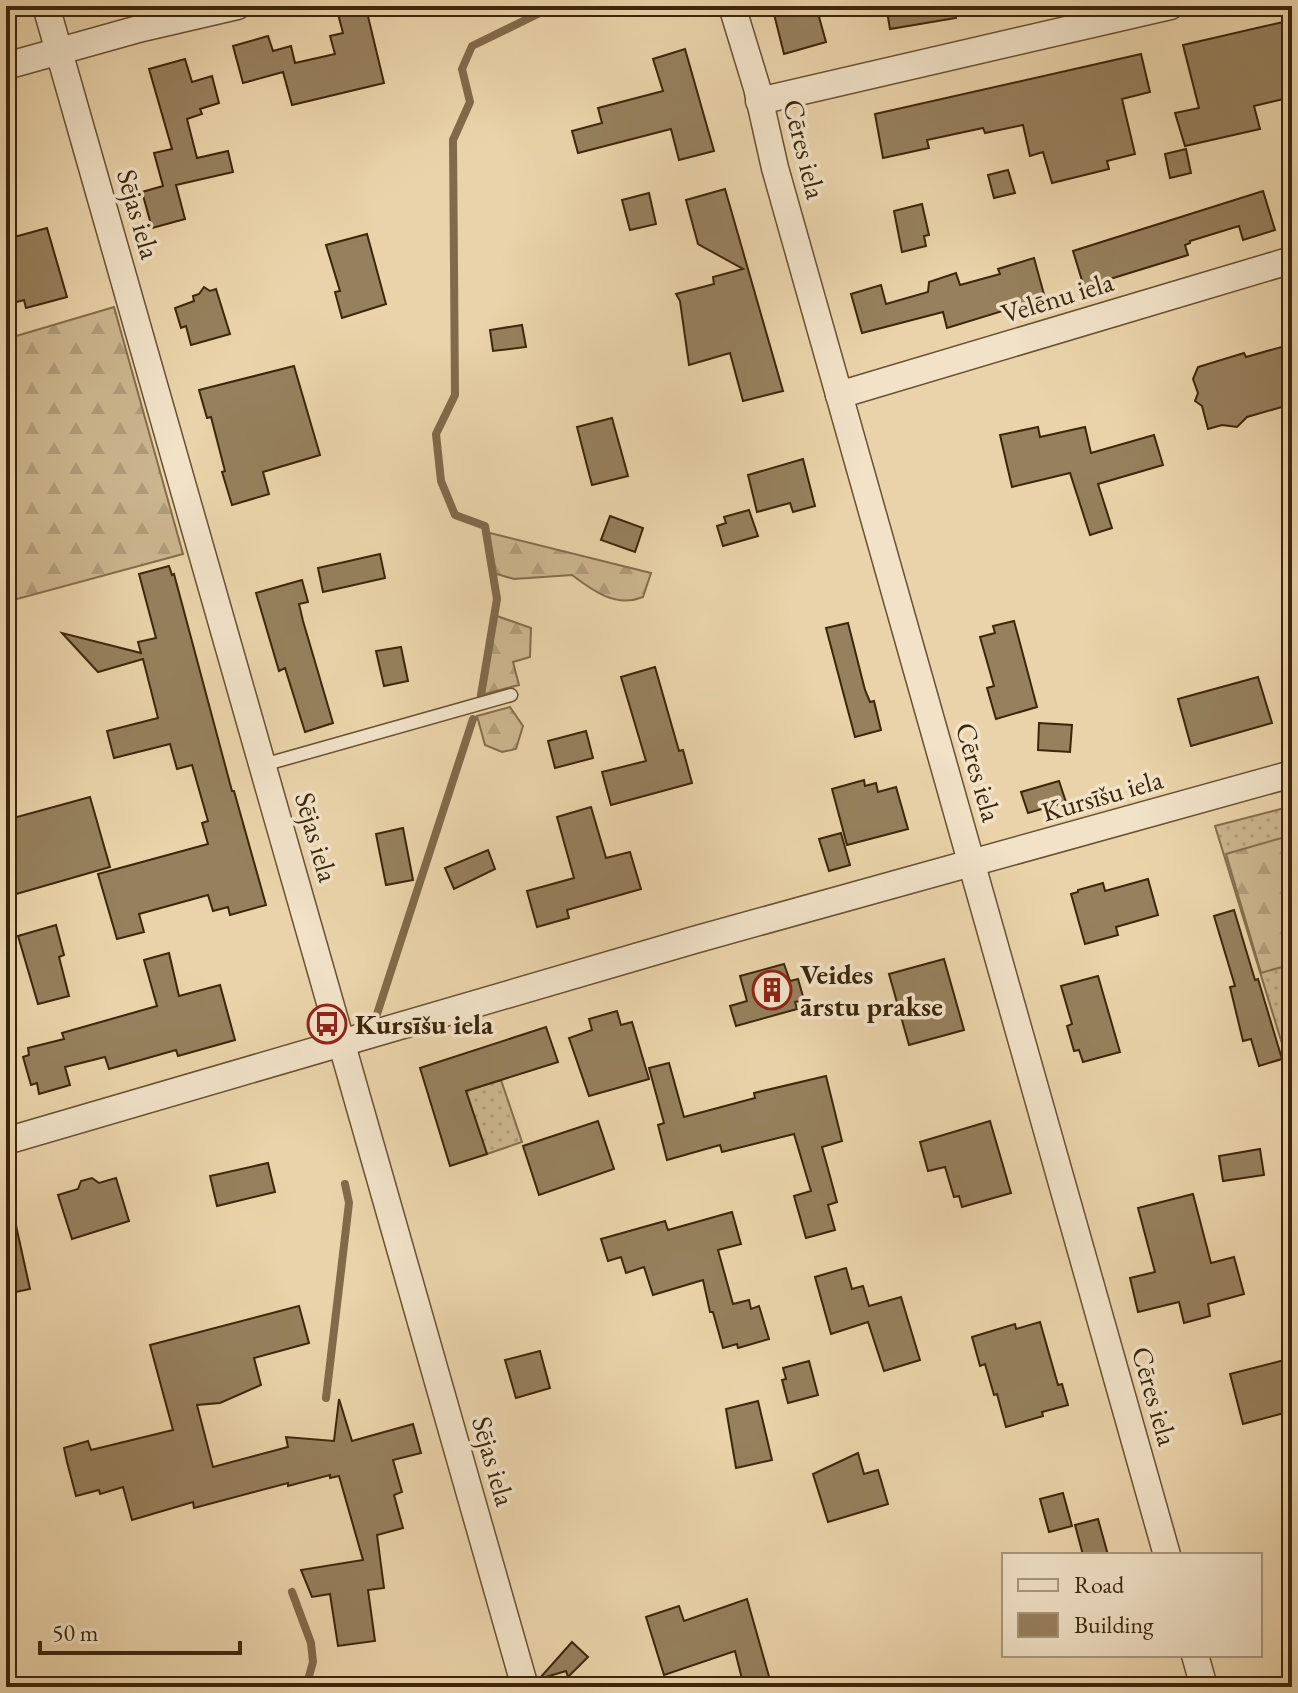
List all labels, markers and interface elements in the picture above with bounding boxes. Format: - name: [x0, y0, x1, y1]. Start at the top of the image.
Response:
- street label: Cēres iela: [775, 95, 835, 203]
- street label: Sējas iela: [109, 165, 169, 264]
- street label: Velēnu iela: [997, 263, 1118, 331]
- street label: Cēres iela: [948, 718, 1011, 826]
- street label: Kursīšu iela: [1037, 760, 1167, 829]
- street label: Sējas iela: [287, 788, 347, 887]
- place label: Veides ārstu prakse: [800, 956, 943, 1024]
- building icon: Veides ārstu prakse: [751, 969, 793, 1011]
- bus stop icon: Kursīšu iela: [306, 1003, 348, 1045]
- place label: Kursīšu iela: [355, 1006, 494, 1042]
- street label: Cēres iela: [1124, 1342, 1187, 1450]
- street label: Sējas iela: [464, 1412, 524, 1511]
- legend: [1002, 1553, 1262, 1657]
- text: Road: [1074, 1569, 1125, 1600]
- scale bar: [40, 1605, 240, 1655]
- text: Building: [1074, 1609, 1154, 1640]
- text: 50 m: [52, 1617, 99, 1648]

